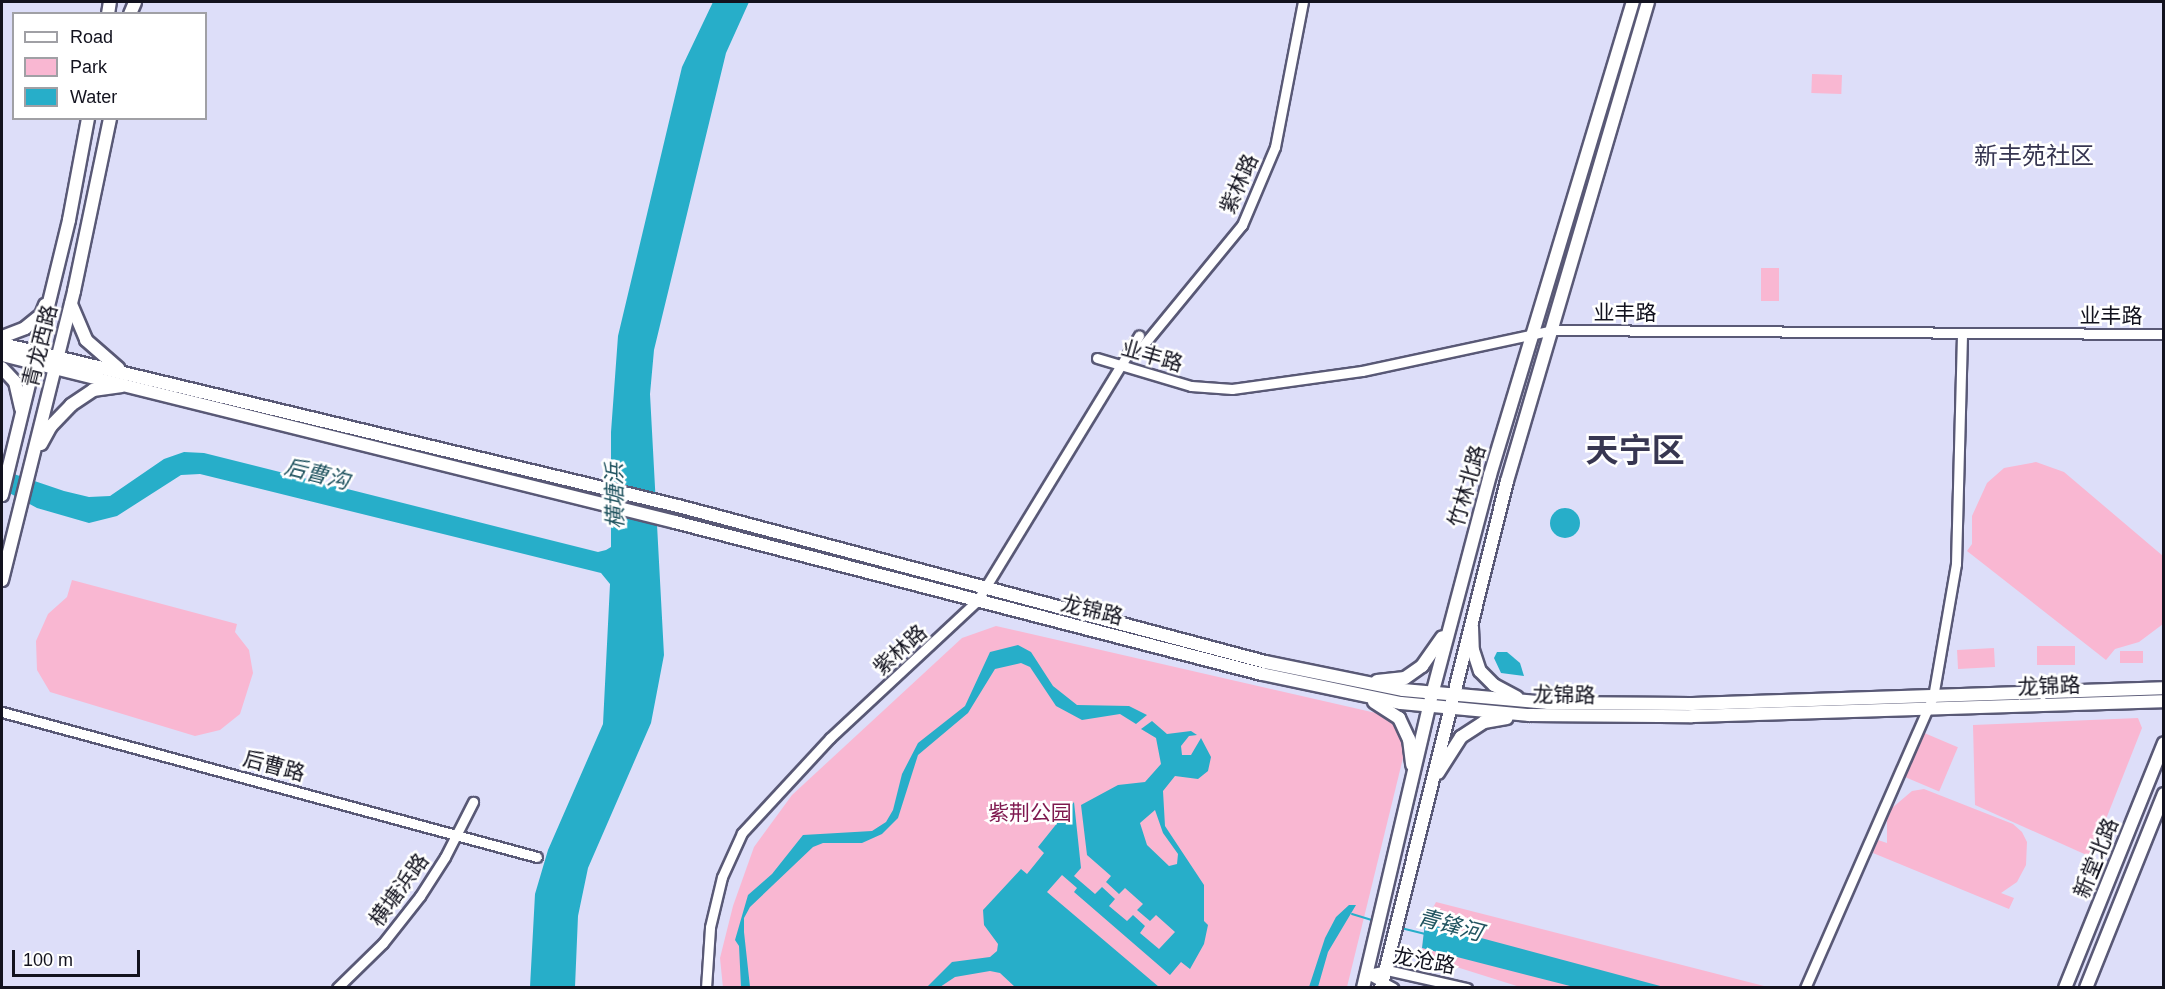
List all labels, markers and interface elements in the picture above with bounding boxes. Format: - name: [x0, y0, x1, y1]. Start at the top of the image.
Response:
- legend: [12, 12, 207, 120]
- text: Road: [70, 27, 113, 47]
- text: Park: [70, 57, 107, 77]
- text: Water: [70, 87, 117, 107]
- district label: 新丰苑社区: [1974, 142, 2094, 170]
- street label: 紫林路: [1215, 150, 1263, 218]
- street label: 业丰路: [1594, 300, 1656, 326]
- street label: 青龙西路: [18, 302, 62, 390]
- street label: 业丰路: [2080, 303, 2142, 329]
- street label: 业丰路: [1118, 335, 1186, 377]
- district label: 天宁区: [1586, 431, 1684, 471]
- street label: 竹林北路: [1443, 442, 1491, 530]
- water label: 后曹沟: [282, 453, 352, 495]
- water label: 横塘浜: [601, 463, 629, 529]
- street label: 龙锦路: [1058, 590, 1126, 630]
- street label: 紫林路: [868, 620, 932, 680]
- street label: 龙锦路: [2017, 672, 2081, 700]
- street label: 龙锦路: [1532, 682, 1596, 708]
- street label: 后曹路: [240, 746, 308, 786]
- park label: 紫荆公园: [988, 800, 1072, 826]
- street label: 新堂北路: [2069, 814, 2123, 902]
- street label: 横塘浜路: [364, 849, 434, 931]
- water label: 青锋河: [1415, 904, 1485, 946]
- scale bar: [15, 938, 142, 976]
- street label: 龙沧路: [1391, 943, 1457, 979]
- text: 100 m: [23, 950, 73, 970]

